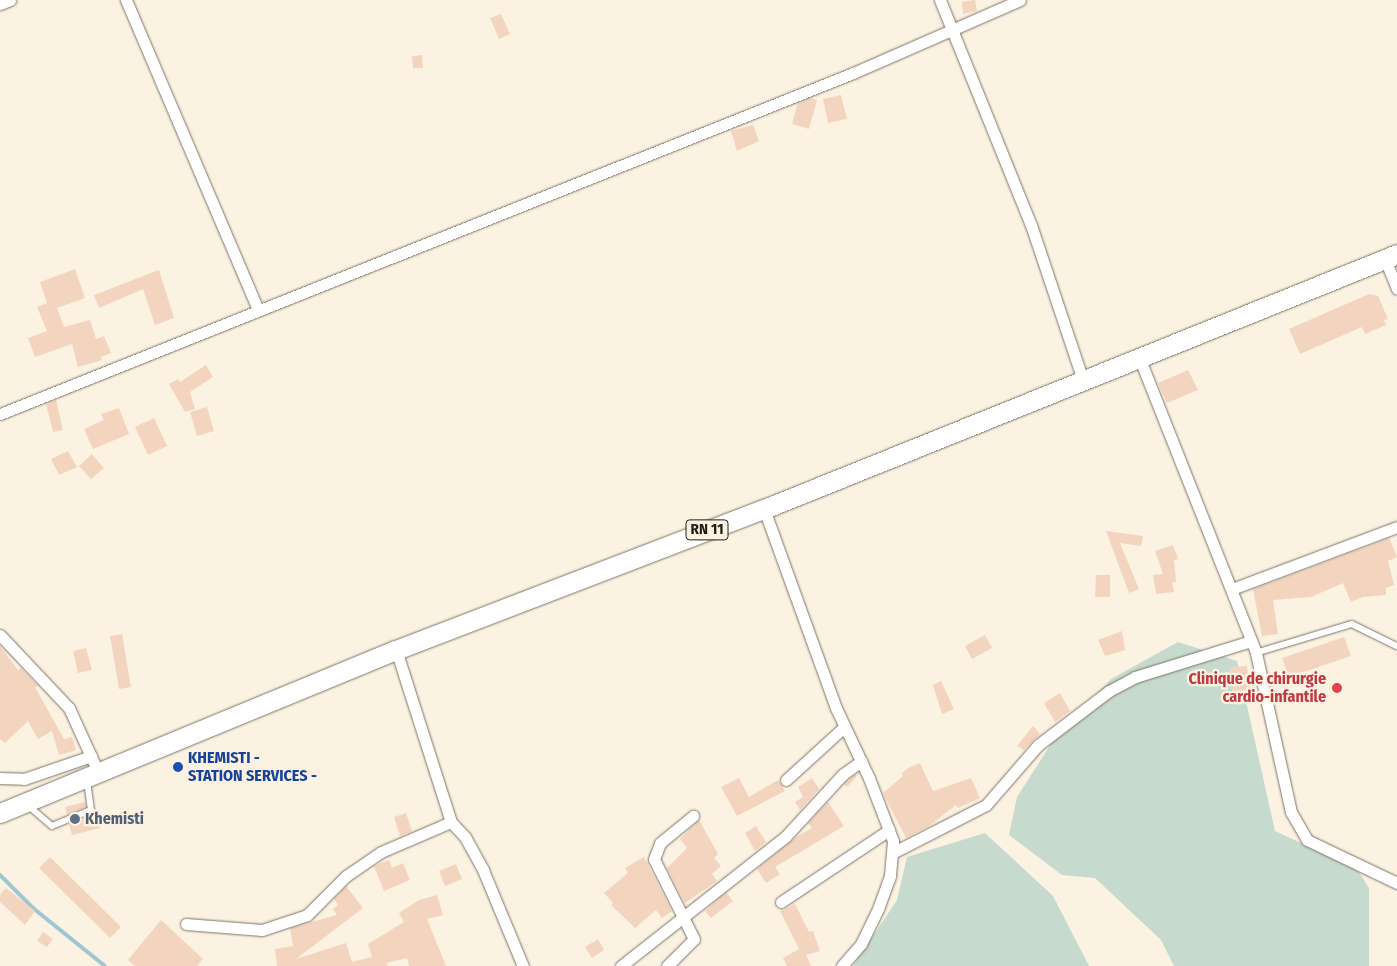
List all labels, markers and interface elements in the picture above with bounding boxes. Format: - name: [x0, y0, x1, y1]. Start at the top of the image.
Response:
- road number: RN 11: [684, 518, 730, 542]
- place label: Clinique de chirurgie cardio-infantile: [1189, 669, 1326, 707]
- marker: Clinique de chirurgie cardio-infantile: [1330, 681, 1344, 695]
- place label: KHEMISTI - STATION SERVICES -: [188, 748, 317, 786]
- marker: KHEMISTI - STATION SERVICES -: [172, 761, 184, 773]
- place label: Khemisti: [85, 809, 144, 829]
- marker: Khemisti: [69, 813, 81, 825]

